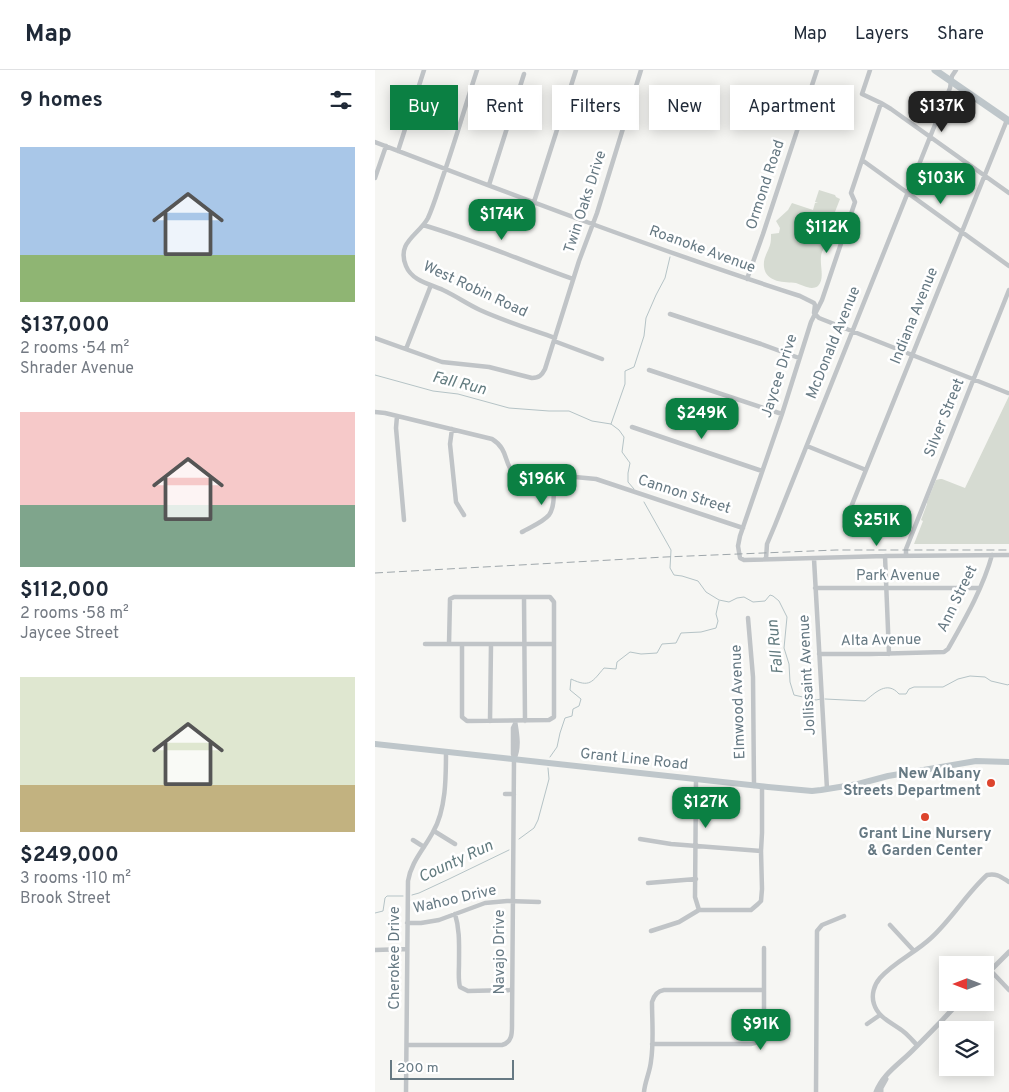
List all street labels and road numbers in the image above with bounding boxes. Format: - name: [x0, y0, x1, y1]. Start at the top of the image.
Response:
- street label: Ormond Road: [743, 138, 789, 232]
- street label: Twin Oaks Drive: [560, 148, 612, 256]
- street label: Roanoke Avenue: [646, 222, 758, 278]
- street label: West Robin Road: [420, 257, 530, 323]
- street label: Indiana Avenue: [887, 265, 943, 367]
- street label: McDonald Avenue: [803, 284, 865, 402]
- street label: Jaycee Drive: [758, 332, 802, 420]
- street label: Silver Street: [921, 376, 969, 460]
- street label: Cannon Street: [635, 471, 733, 519]
- street label: Ann Street: [934, 562, 982, 636]
- street label: Park Avenue: [856, 567, 940, 586]
- street label: Jollissaint Avenue: [795, 614, 821, 736]
- street label: Alta Avenue: [841, 631, 921, 651]
- street label: Elmwood Avenue: [728, 644, 750, 760]
- street label: Grant Line Road: [579, 745, 689, 775]
- street label: Wahoo Drive: [412, 881, 498, 919]
- street label: Cherokee Drive: [386, 906, 405, 1010]
- street label: Navajo Drive: [491, 910, 510, 995]

